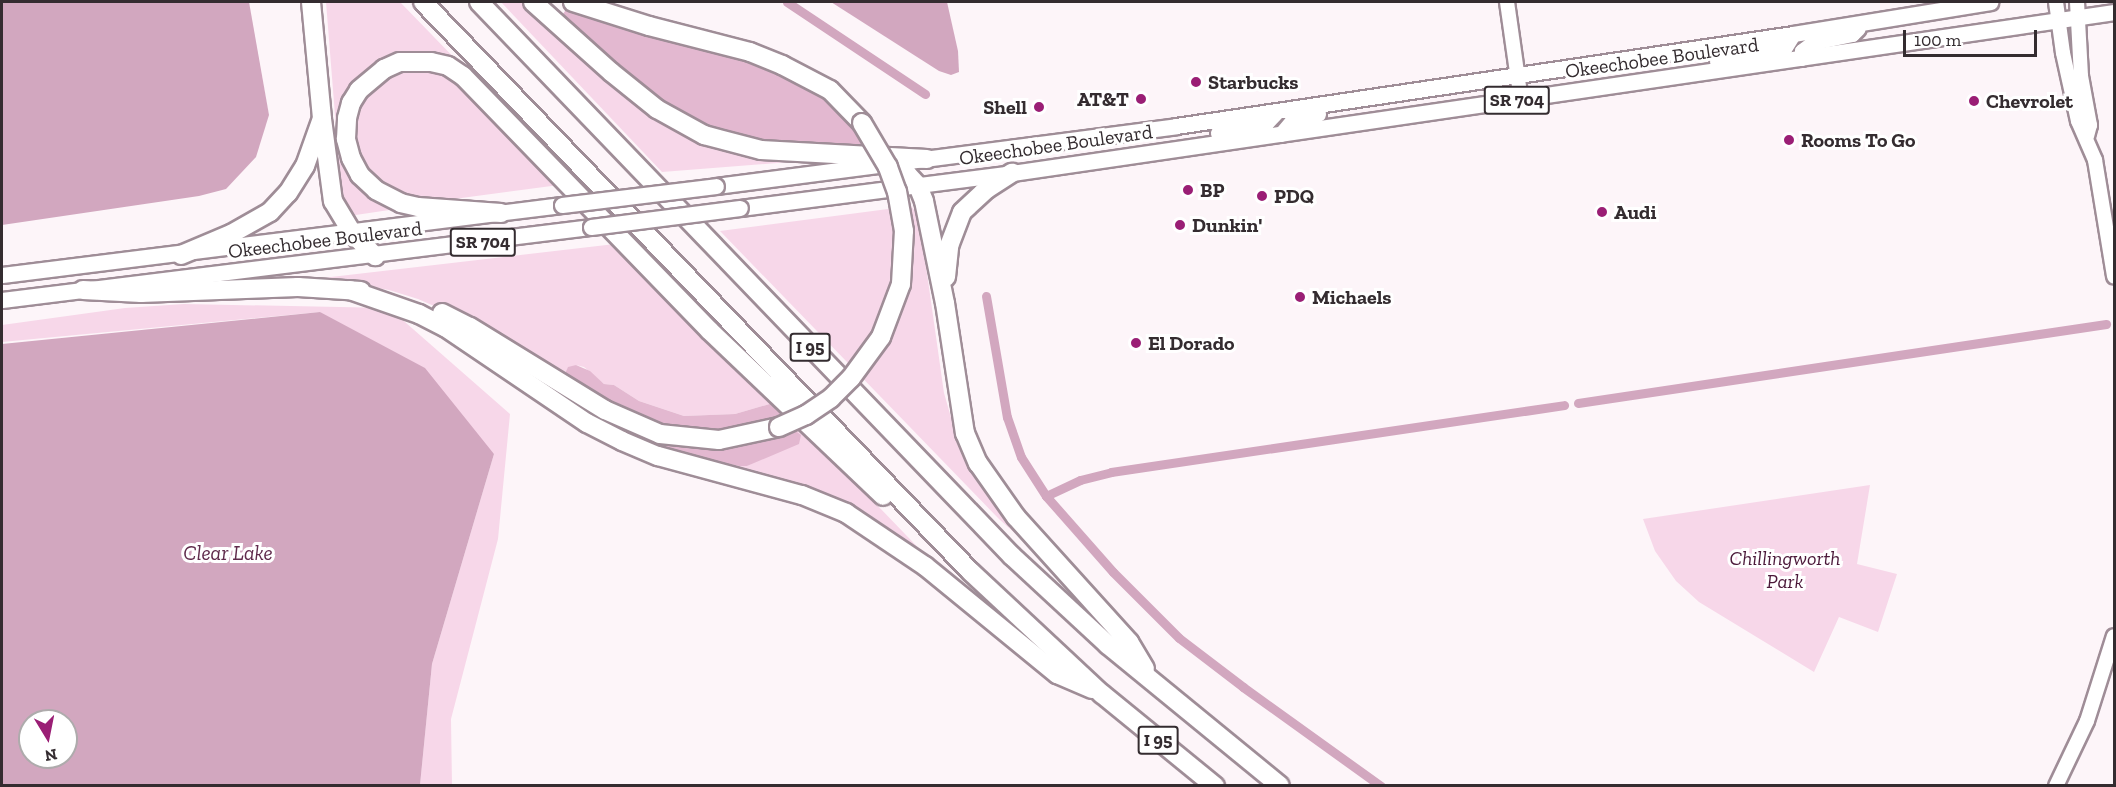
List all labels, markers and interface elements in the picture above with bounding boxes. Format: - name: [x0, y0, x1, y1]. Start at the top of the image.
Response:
- scale bar: [1906, 18, 2040, 56]
- text: 100 m: [1914, 29, 1961, 51]
- street label: Okeechobee Boulevard: [1564, 33, 1760, 83]
- place label: Starbucks: [1208, 70, 1298, 94]
- marker: Starbucks: [1189, 75, 1203, 89]
- road number: SR 704: [1482, 85, 1552, 115]
- place label: AT&T: [1077, 87, 1129, 111]
- place label: Chevrolet: [1986, 89, 2073, 113]
- marker: AT&T: [1134, 92, 1148, 106]
- marker: Chevrolet: [1967, 94, 1981, 108]
- place label: Shell: [983, 95, 1027, 119]
- marker: Shell: [1032, 100, 1046, 114]
- street label: Okeechobee Boulevard: [958, 120, 1154, 170]
- place label: Rooms To Go: [1801, 128, 1915, 152]
- marker: Rooms To Go: [1782, 133, 1796, 147]
- place label: BP: [1200, 178, 1224, 202]
- marker: BP: [1181, 183, 1195, 197]
- place label: PDQ: [1274, 184, 1314, 208]
- marker: PDQ: [1255, 189, 1269, 203]
- place label: Audi: [1614, 200, 1656, 224]
- marker: Audi: [1595, 205, 1609, 219]
- place label: Dunkin': [1192, 213, 1262, 237]
- street label: Okeechobee Boulevard: [227, 216, 423, 264]
- marker: Dunkin': [1173, 218, 1187, 232]
- road number: SR 704: [448, 227, 518, 257]
- place label: Michaels: [1312, 285, 1392, 309]
- marker: Michaels: [1293, 290, 1307, 304]
- place label: El Dorado: [1148, 331, 1235, 355]
- road number: I 95: [789, 332, 831, 362]
- marker: El Dorado: [1129, 336, 1143, 350]
- water label: Clear Lake: [183, 540, 273, 566]
- park label: Chillingworth Park: [1730, 546, 1840, 593]
- north arrow: [18, 709, 78, 769]
- road number: I 95: [1137, 725, 1179, 755]
- text: N: [43, 745, 59, 766]

